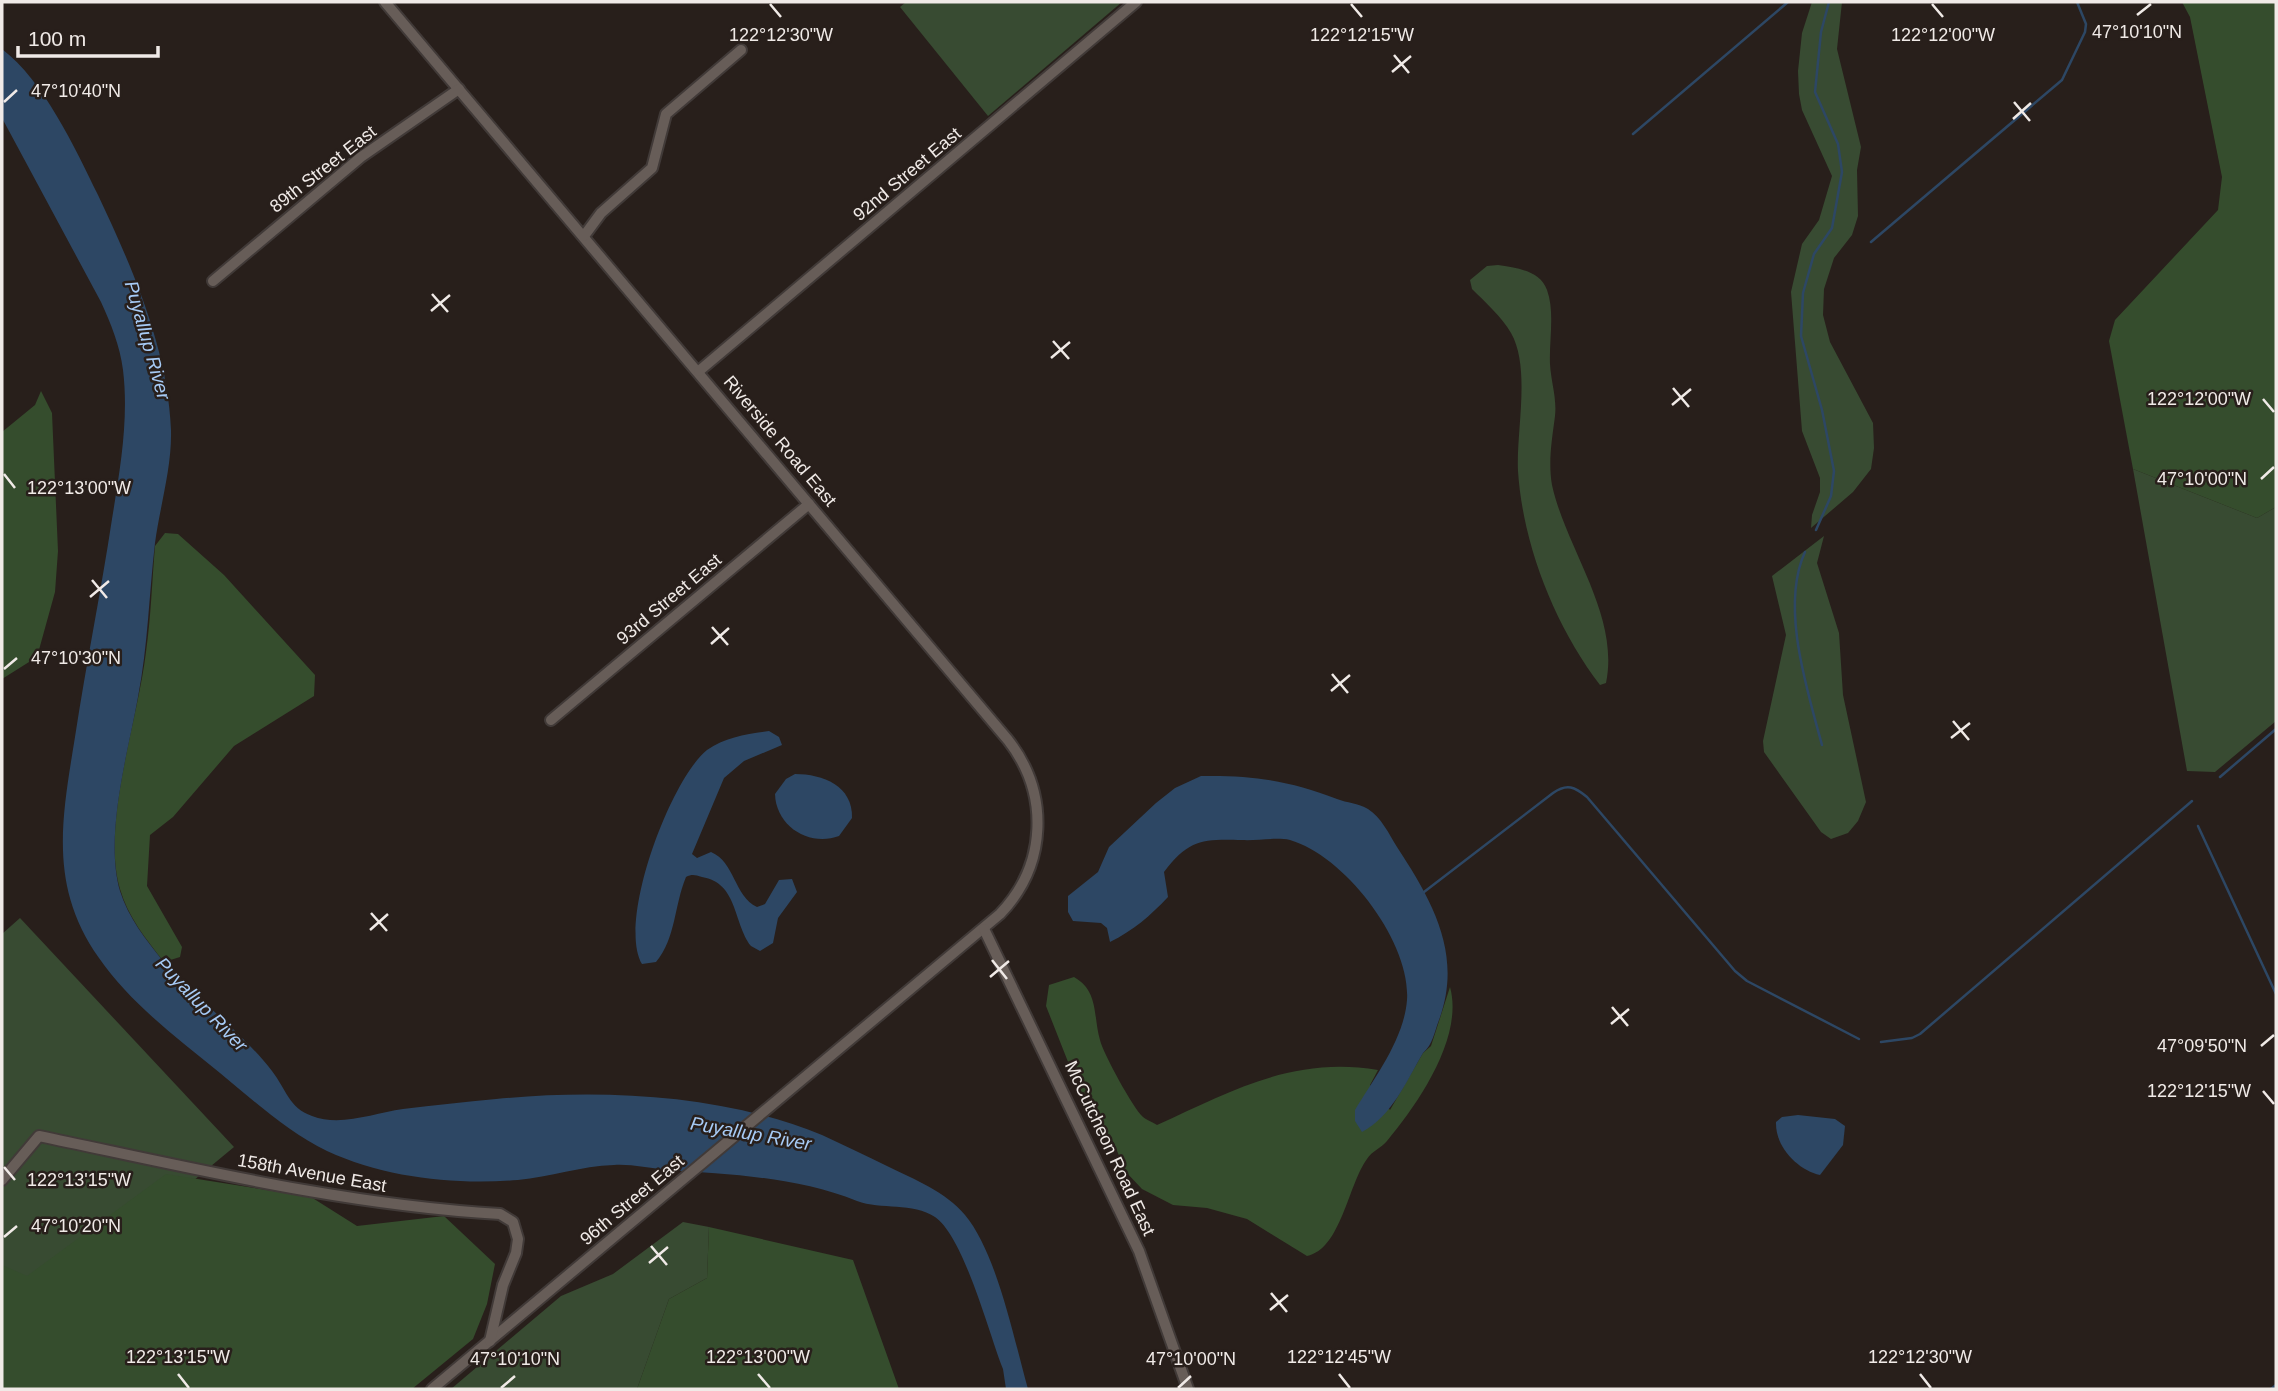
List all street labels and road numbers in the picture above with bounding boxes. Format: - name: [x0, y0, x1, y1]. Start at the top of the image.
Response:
- street label: 89th Street East: [266, 121, 380, 217]
- street label: 92nd Street East: [849, 123, 965, 225]
- street label: Riverside Road East: [720, 372, 840, 510]
- street label: 93rd Street East: [613, 550, 725, 648]
- street label: McCutcheon Road East: [1061, 1058, 1159, 1238]
- street label: 158th Avenue East: [236, 1150, 388, 1196]
- street label: 96th Street East: [576, 1151, 688, 1249]

